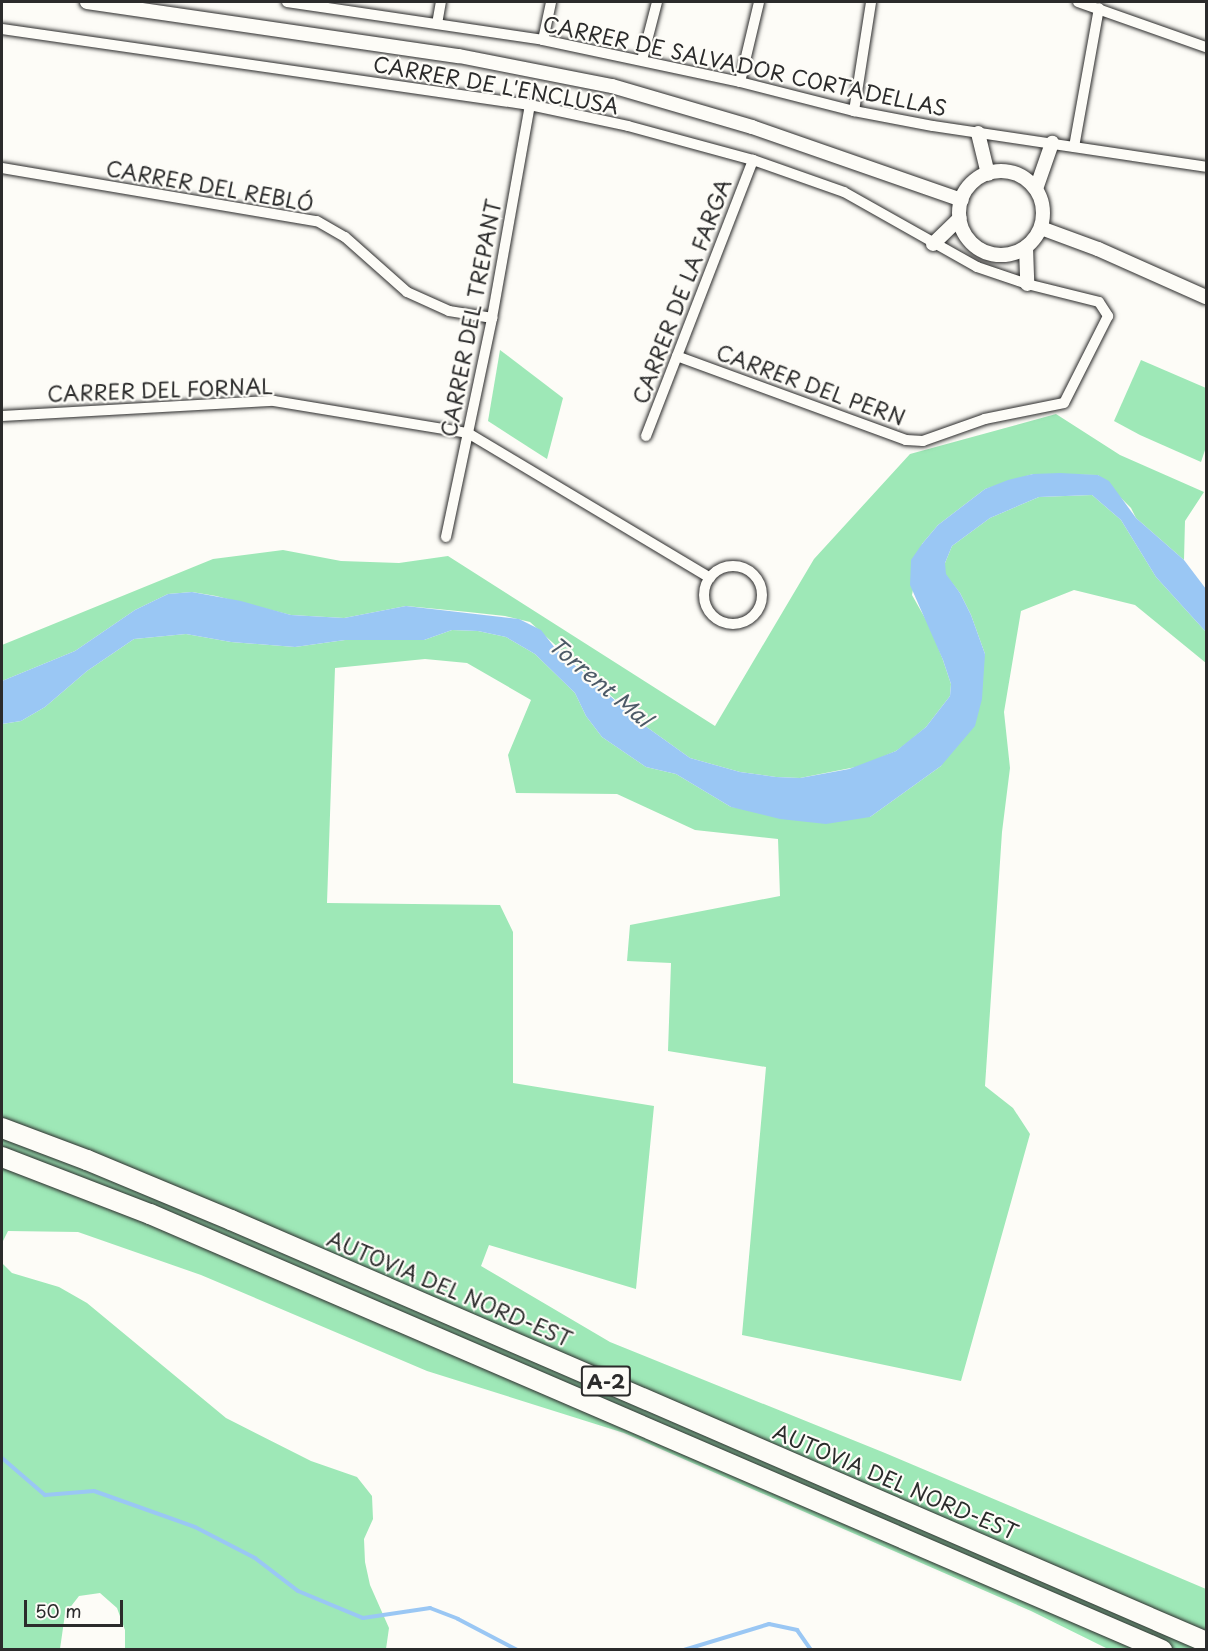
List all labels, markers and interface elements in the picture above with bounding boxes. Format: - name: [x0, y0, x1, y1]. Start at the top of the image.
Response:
- street label: CARRER DE SALVADOR CORTADELLAS: [540, 10, 950, 120]
- street label: CARRER DE L'ENCLUSA: [371, 50, 621, 118]
- street label: CARRER DEL REBLÓ: [102, 154, 318, 216]
- street label: CARRER DE LA FARGA: [626, 173, 736, 409]
- street label: CARRER DEL TREPANT: [434, 195, 506, 441]
- street label: CARRER DEL PERN: [711, 337, 911, 431]
- street label: CARRER DEL FORNAL: [43, 372, 277, 406]
- water label: Torrent Mal: [544, 630, 658, 732]
- street label: AUTOVIA DEL NORD-EST: [322, 1224, 578, 1352]
- road number: A-2: [580, 1364, 632, 1398]
- street label: AUTOVIA DEL NORD-EST: [768, 1417, 1024, 1545]
- scale bar: [27, 1588, 126, 1626]
- text: 50 m: [35, 1597, 82, 1624]

